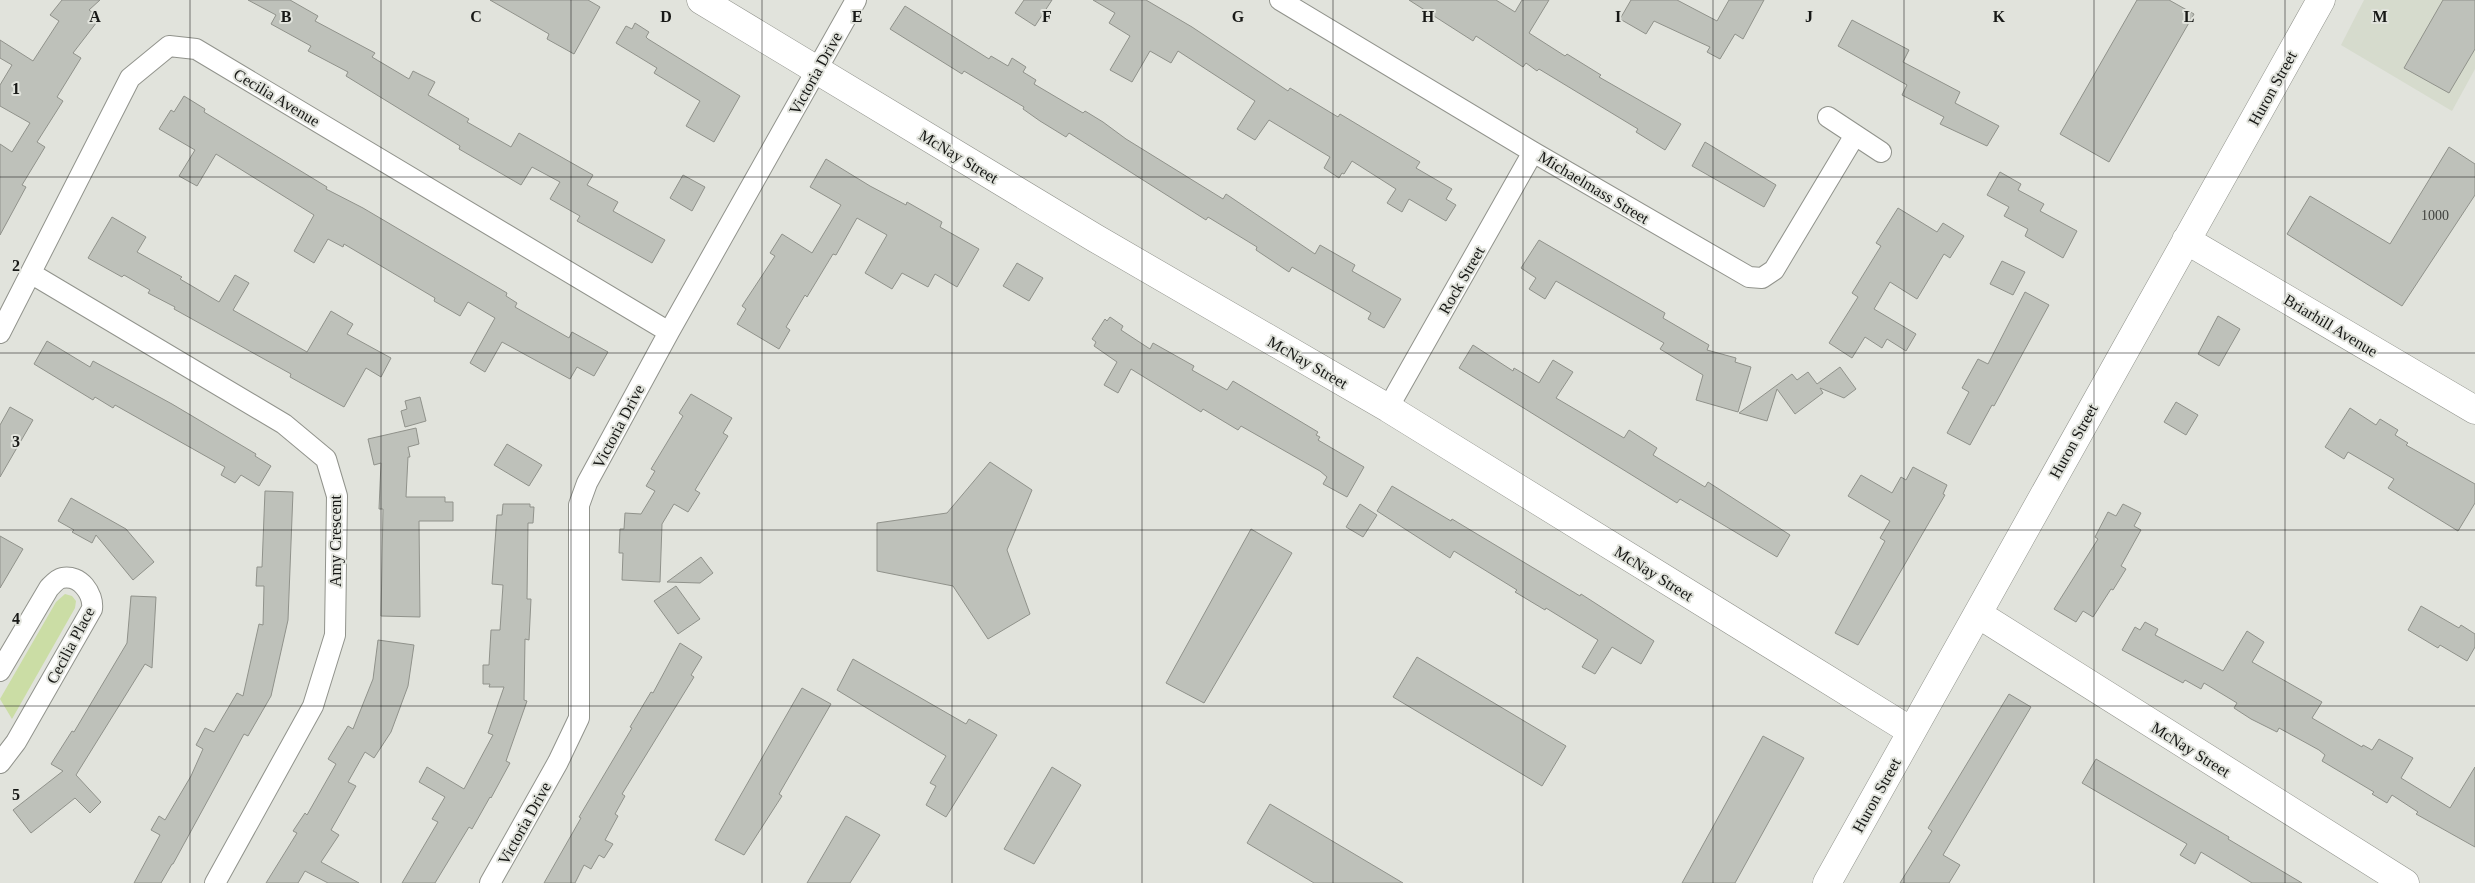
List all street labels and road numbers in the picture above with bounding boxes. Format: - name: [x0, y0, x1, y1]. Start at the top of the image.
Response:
- street label: Victoria Drive: [786, 29, 845, 118]
- street label: Huron Street: [2245, 48, 2300, 128]
- street label: Cecilia Avenue: [231, 65, 323, 130]
- street label: McNay Street: [916, 126, 1002, 188]
- street label: Michaelmass Street: [1535, 148, 1652, 227]
- street label: Rock Street: [1435, 243, 1488, 317]
- street label: Briarhill Avenue: [2281, 291, 2381, 360]
- street label: McNay Street: [1264, 333, 1351, 393]
- street label: Victoria Drive: [589, 382, 648, 471]
- street label: Huron Street: [2046, 401, 2101, 481]
- street label: Amy Crescent: [327, 494, 345, 587]
- street label: McNay Street: [1611, 543, 1697, 605]
- street label: Cecilia Place: [43, 604, 98, 686]
- street label: McNay Street: [2148, 719, 2234, 781]
- street label: Huron Street: [1849, 755, 1904, 835]
- street label: Victoria Drive: [495, 779, 554, 868]

